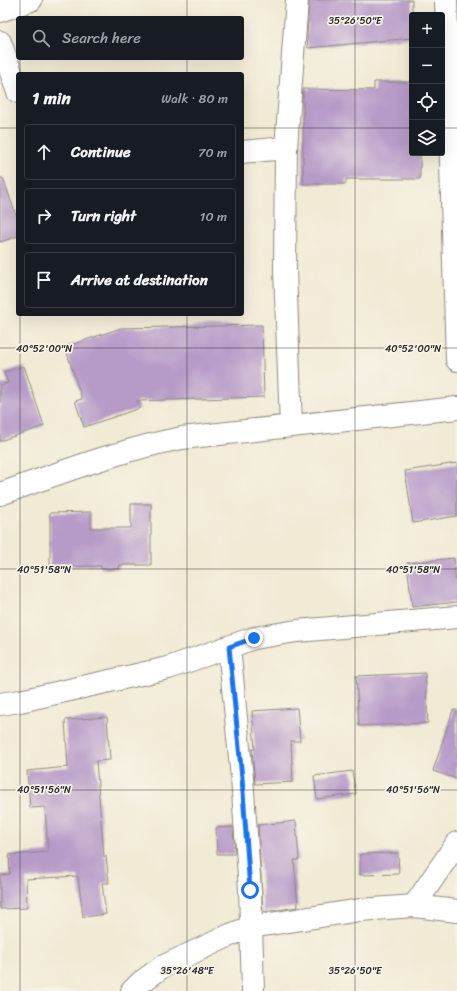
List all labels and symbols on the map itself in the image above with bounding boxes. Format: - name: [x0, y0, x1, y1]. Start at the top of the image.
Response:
- text: 35°26'50"E: [328, 12, 383, 30]
- text: 40°52'00"N: [16, 340, 72, 358]
- text: 40°52'00"N: [385, 340, 441, 358]
- text: 40°51'58"N: [17, 561, 71, 579]
- text: 40°51'58"N: [386, 561, 440, 579]
- route end: [245, 629, 263, 647]
- text: 40°51'56"N: [17, 781, 71, 799]
- text: 40°51'56"N: [386, 781, 440, 799]
- route start: [241, 881, 259, 899]
- text: 35°26'48"E: [160, 962, 215, 980]
- text: 35°26'50"E: [328, 962, 383, 980]

